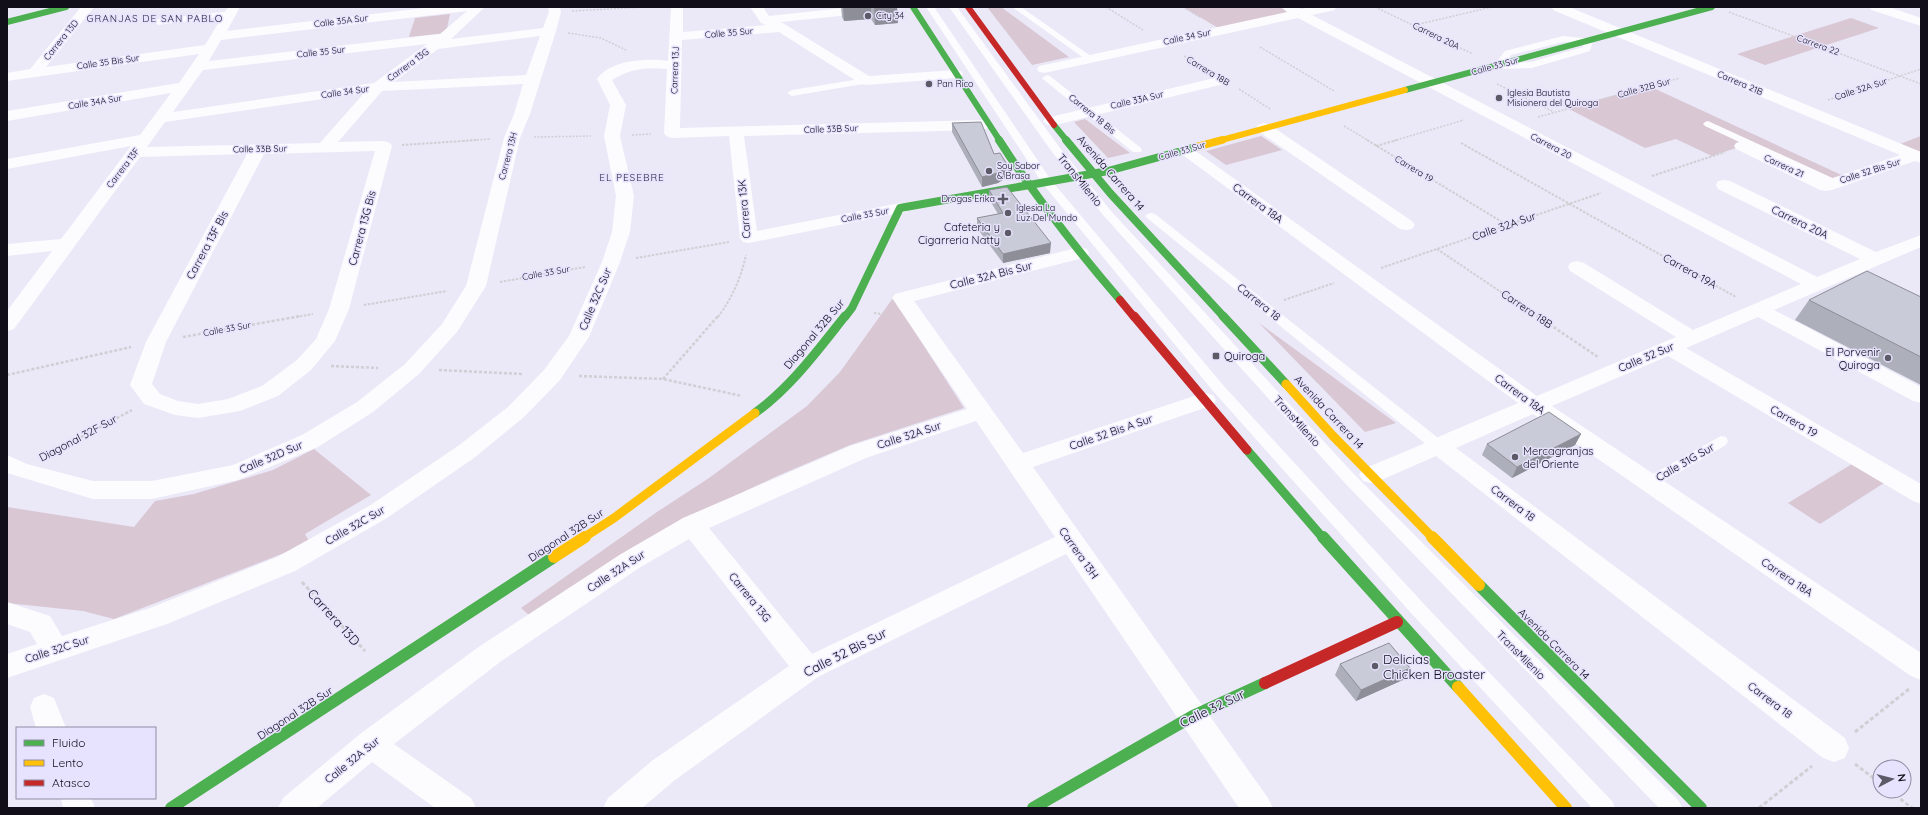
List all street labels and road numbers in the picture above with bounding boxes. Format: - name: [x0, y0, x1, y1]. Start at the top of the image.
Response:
- street label: Calle 35A Sur: [313, 12, 369, 29]
- street label: Carrera 13D: [41, 17, 81, 62]
- street label: Carrera 20A: [1411, 20, 1461, 52]
- street label: Calle 35 Sur: [704, 25, 754, 40]
- street label: Calle 34 Sur: [1162, 26, 1212, 47]
- street label: Carrera 22: [1795, 32, 1841, 57]
- street label: Calle 35 Sur: [296, 43, 346, 60]
- street label: Carrera 13G: [385, 46, 431, 83]
- street label: Carrera 13J: [668, 46, 681, 94]
- street label: Calle 35 Bis Sur: [76, 52, 140, 71]
- street label: Carrera 18B: [1185, 53, 1232, 88]
- street label: Calle 33 Sur: [1470, 54, 1520, 77]
- street label: Carrera 21B: [1716, 68, 1765, 97]
- street label: Calle 32B Sur: [1616, 75, 1672, 100]
- street label: Calle 32A Sur: [1833, 75, 1889, 102]
- street label: Calle 34 Sur: [320, 83, 370, 100]
- street label: Calle 33A Sur: [1109, 88, 1165, 111]
- street label: Carrera 18 Bis: [1067, 91, 1118, 136]
- street label: Calle 34A Sur: [67, 92, 123, 111]
- street label: Calle 33B Sur: [804, 122, 859, 135]
- street label: Carrera 20: [1529, 130, 1574, 161]
- street label: Carrera 13H: [496, 131, 519, 181]
- street label: Avenida Carrera 14: [1074, 132, 1148, 214]
- street label: Calle 33 Sur: [1157, 138, 1207, 162]
- street label: Calle 33B Sur: [233, 143, 288, 154]
- street label: Carrera 13F: [104, 145, 141, 190]
- street label: TransMilenio: [1055, 151, 1106, 209]
- street label: Carrera 21: [1763, 152, 1806, 180]
- street label: Carrera 19: [1393, 153, 1435, 184]
- street label: Calle 32 Bis Sur: [1838, 155, 1902, 186]
- street label: Carrera 13K: [734, 179, 754, 239]
- street label: Carrera 18A: [1230, 180, 1286, 226]
- street label: Carrera 13G Bis: [345, 189, 379, 267]
- street label: Carrera 20A: [1769, 202, 1831, 242]
- street label: Calle 33 Sur: [840, 204, 890, 225]
- street label: Carrera 13F Bis: [183, 208, 231, 282]
- street label: Calle 32A Sur: [1470, 208, 1539, 243]
- street label: Carrera 19A: [1661, 250, 1719, 292]
- street label: Calle 32A Bis Sur: [948, 258, 1034, 292]
- street label: Calle 33 Sur: [521, 263, 571, 282]
- street label: Calle 32C Sur: [576, 265, 615, 332]
- street label: Carrera 18: [1234, 280, 1284, 324]
- street label: Carrera 18B: [1499, 287, 1555, 331]
- street label: Diagonal 32B Sur: [781, 295, 848, 372]
- street label: Calle 33 Sur: [202, 319, 252, 338]
- street label: Calle 32 Sur: [1616, 339, 1677, 375]
- street label: Carrera 18A: [1492, 371, 1548, 417]
- street label: Avenida Carrera 14: [1291, 372, 1367, 452]
- street label: TransMilenio: [1270, 393, 1324, 450]
- street label: Carrera 19: [1768, 402, 1820, 440]
- street label: Diagonal 32F Sur: [37, 411, 120, 464]
- street label: Calle 32 Bis A Sur: [1067, 411, 1155, 453]
- street label: Calle 32A Sur: [875, 418, 944, 452]
- street label: Calle 32D Sur: [237, 437, 305, 477]
- street label: Calle 31G Sur: [1653, 439, 1717, 484]
- street label: Carrera 18: [1488, 482, 1538, 524]
- street label: Calle 32C Sur: [323, 502, 388, 548]
- street label: Diagonal 32B Sur: [526, 505, 607, 565]
- street label: Carrera 13H: [1056, 524, 1102, 582]
- street label: Calle 32A Sur: [584, 547, 648, 595]
- street label: Carrera 18A: [1759, 555, 1815, 599]
- street label: Carrera 13G: [726, 569, 774, 625]
- street label: Carrera 13D: [304, 585, 364, 649]
- street label: Avenida Carrera 14: [1515, 605, 1593, 683]
- street label: Calle 32 Bis Sur: [801, 624, 889, 680]
- street label: TransMilenio: [1494, 628, 1549, 683]
- street label: Calle 32C Sur: [23, 632, 92, 666]
- street label: Carrera 18: [1745, 679, 1795, 721]
- street label: Diagonal 32B Sur: [255, 683, 336, 743]
- street label: Calle 32 Sur: [1177, 685, 1247, 731]
- street label: Calle 32A Sur: [322, 733, 383, 786]

